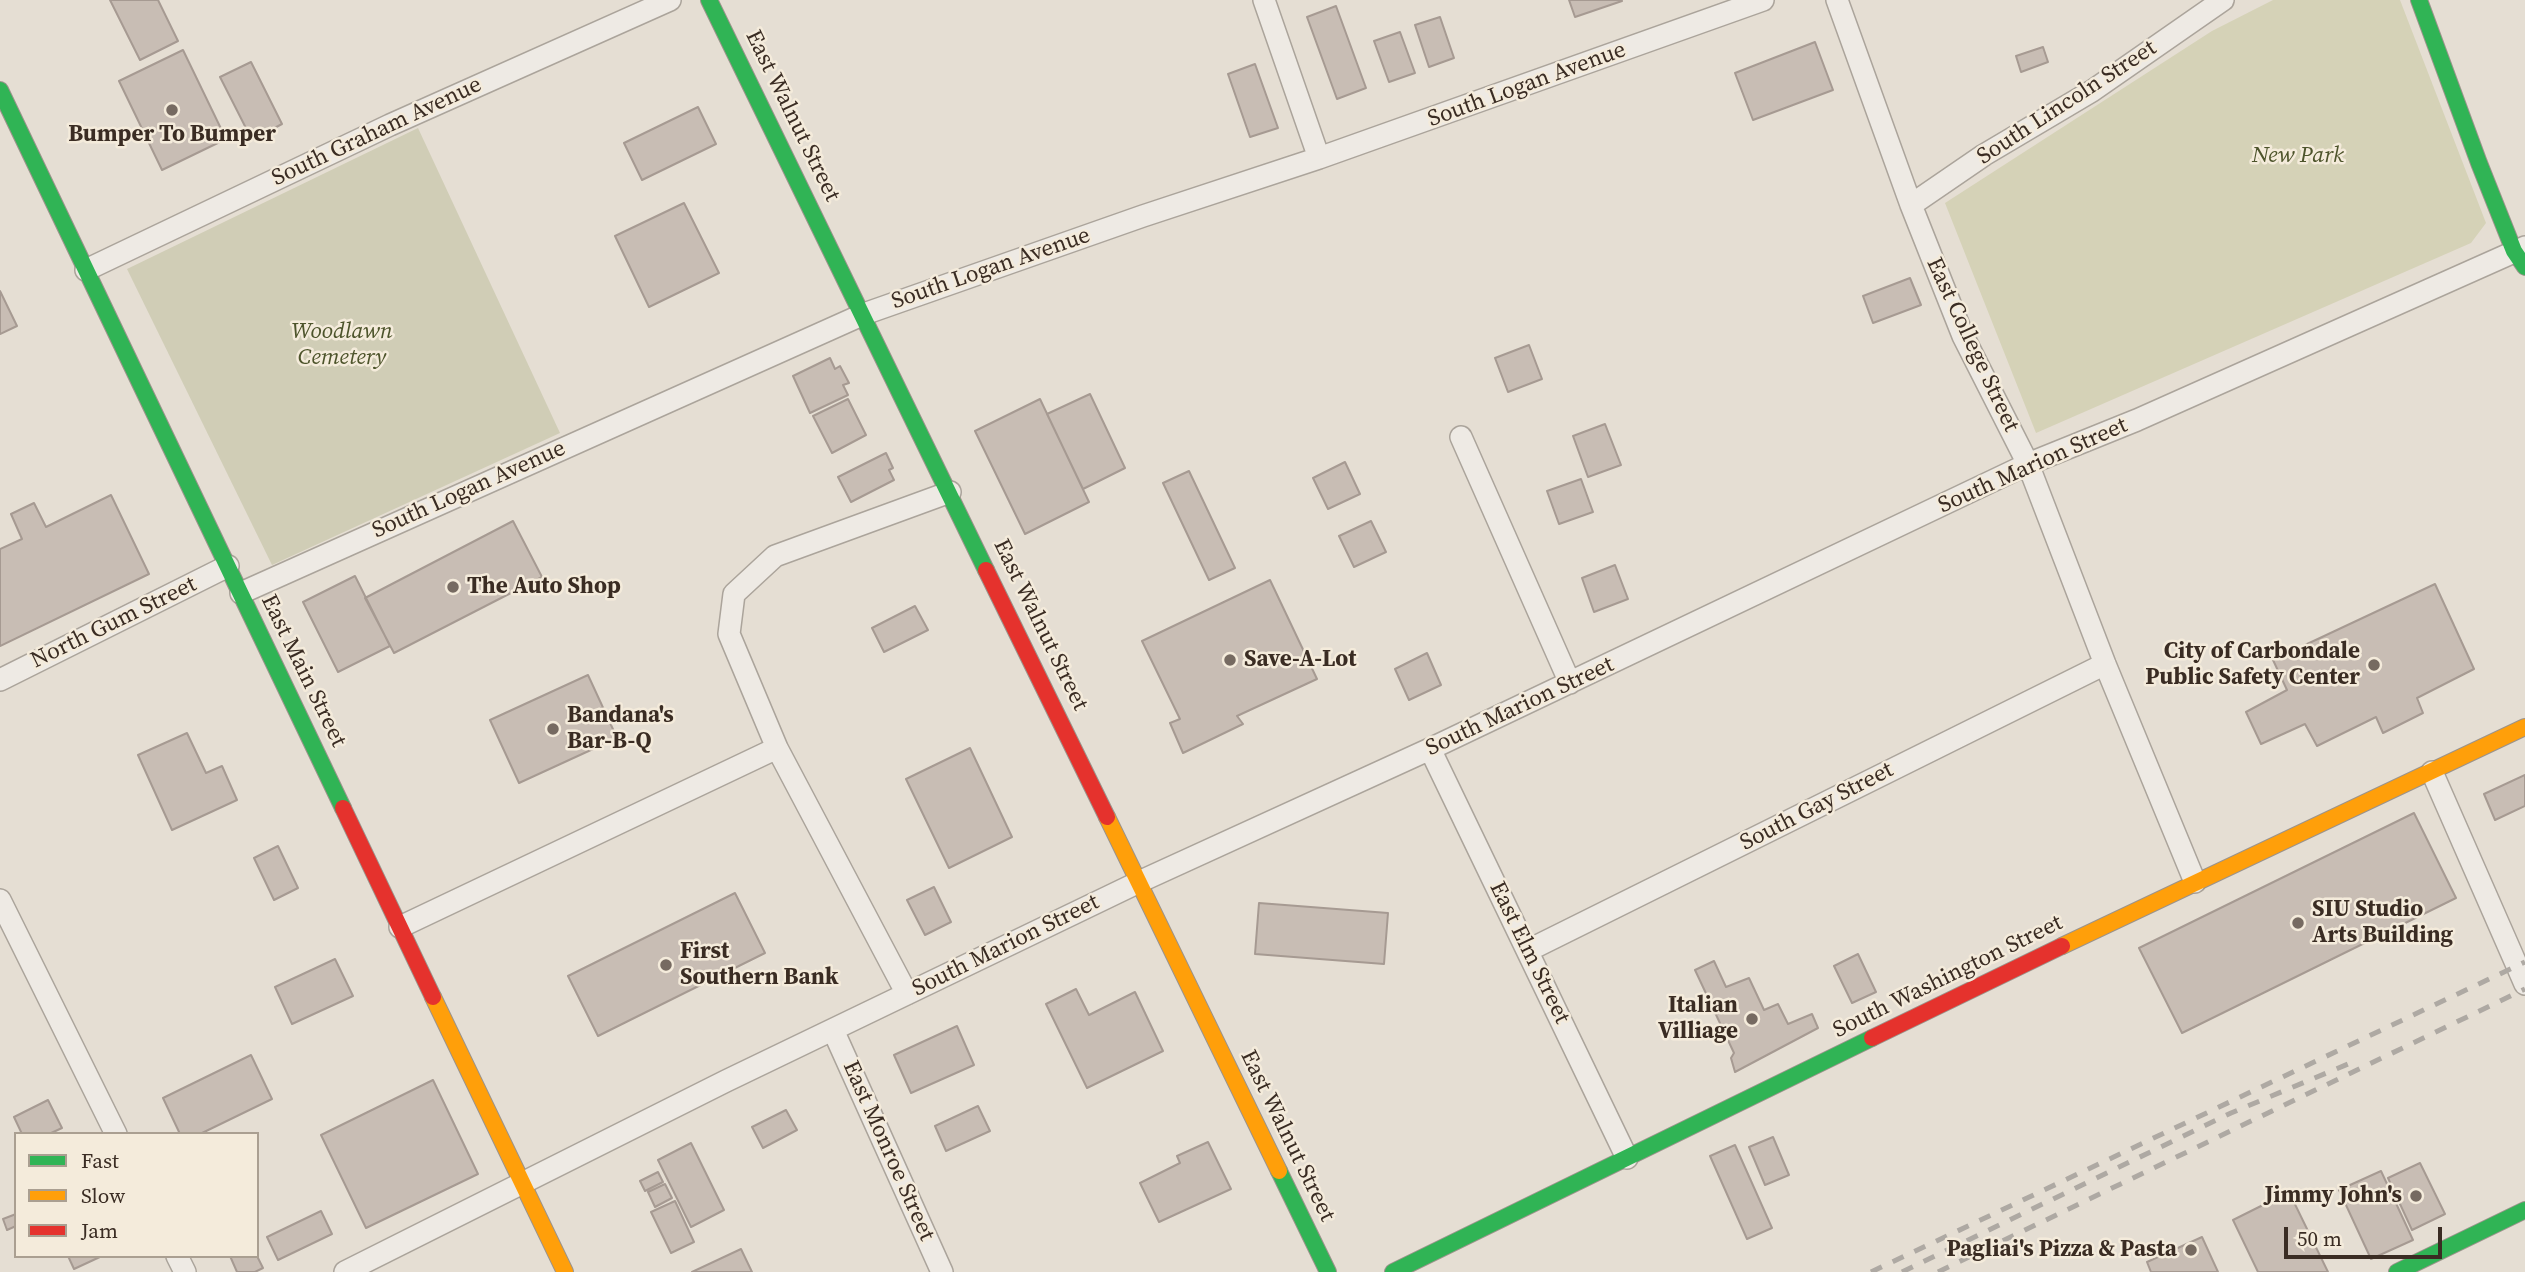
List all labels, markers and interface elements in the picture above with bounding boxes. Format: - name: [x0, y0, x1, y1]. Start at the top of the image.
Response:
- street label: East Walnut Street: [739, 26, 845, 206]
- street label: South Lincoln Street: [1972, 35, 2162, 171]
- street label: South Logan Avenue: [1424, 36, 1630, 134]
- street label: South Graham Avenue: [268, 71, 486, 193]
- marker: Bumper To Bumper: [164, 102, 180, 118]
- place label: Bumper To Bumper: [68, 121, 276, 149]
- park label: New Park: [2252, 142, 2344, 170]
- street label: South Logan Avenue: [888, 222, 1094, 316]
- street label: East College Street: [1920, 254, 2024, 436]
- park label: Woodlawn Cemetery: [291, 318, 393, 372]
- street label: South Marion Street: [1934, 412, 2132, 520]
- street label: South Logan Avenue: [368, 435, 570, 545]
- street label: East Walnut Street: [987, 535, 1093, 715]
- street label: North Gum Street: [27, 571, 201, 675]
- place label: The Auto Shop: [467, 573, 621, 601]
- marker: The Auto Shop: [445, 579, 461, 595]
- street label: East Main Street: [254, 590, 352, 752]
- place label: City of Carbondale Public Safety Center: [2145, 638, 2360, 692]
- place label: Save-A-Lot: [1244, 646, 1356, 674]
- street label: South Marion Street: [1422, 651, 1618, 763]
- marker: Save-A-Lot: [1222, 652, 1238, 668]
- marker: City of Carbondale Public Safety Center: [2366, 657, 2382, 673]
- place label: Bandana's Bar-B-Q: [567, 702, 674, 756]
- marker: Bandana's Bar-B-Q: [545, 721, 561, 737]
- street label: South Gay Street: [1736, 757, 1898, 857]
- street label: East Elm Street: [1483, 877, 1575, 1029]
- street label: South Marion Street: [908, 889, 1104, 1003]
- place label: SIU Studio Arts Building: [2312, 896, 2453, 950]
- street label: South Washington Street: [1829, 909, 2067, 1045]
- marker: SIU Studio Arts Building: [2290, 915, 2306, 931]
- place label: First Southern Bank: [680, 938, 839, 992]
- marker: First Southern Bank: [658, 957, 674, 973]
- place label: Italian Villiage: [1658, 992, 1738, 1046]
- marker: Italian Villiage: [1744, 1011, 1760, 1027]
- street label: East Walnut Street: [1234, 1046, 1340, 1226]
- street label: East Monroe Street: [836, 1057, 940, 1245]
- legend: [14, 1132, 259, 1258]
- text: Fast: [81, 1146, 119, 1175]
- text: Slow: [81, 1181, 125, 1210]
- place label: Jimmy John's: [2265, 1182, 2402, 1210]
- marker: Jimmy John's: [2408, 1188, 2424, 1204]
- scale bar: [2287, 1212, 2444, 1256]
- text: Jam: [81, 1216, 118, 1245]
- text: 50 m: [2297, 1224, 2342, 1253]
- place label: Pagliai's Pizza & Pasta: [1947, 1236, 2177, 1264]
- marker: Pagliai's Pizza & Pasta: [2183, 1242, 2199, 1258]

